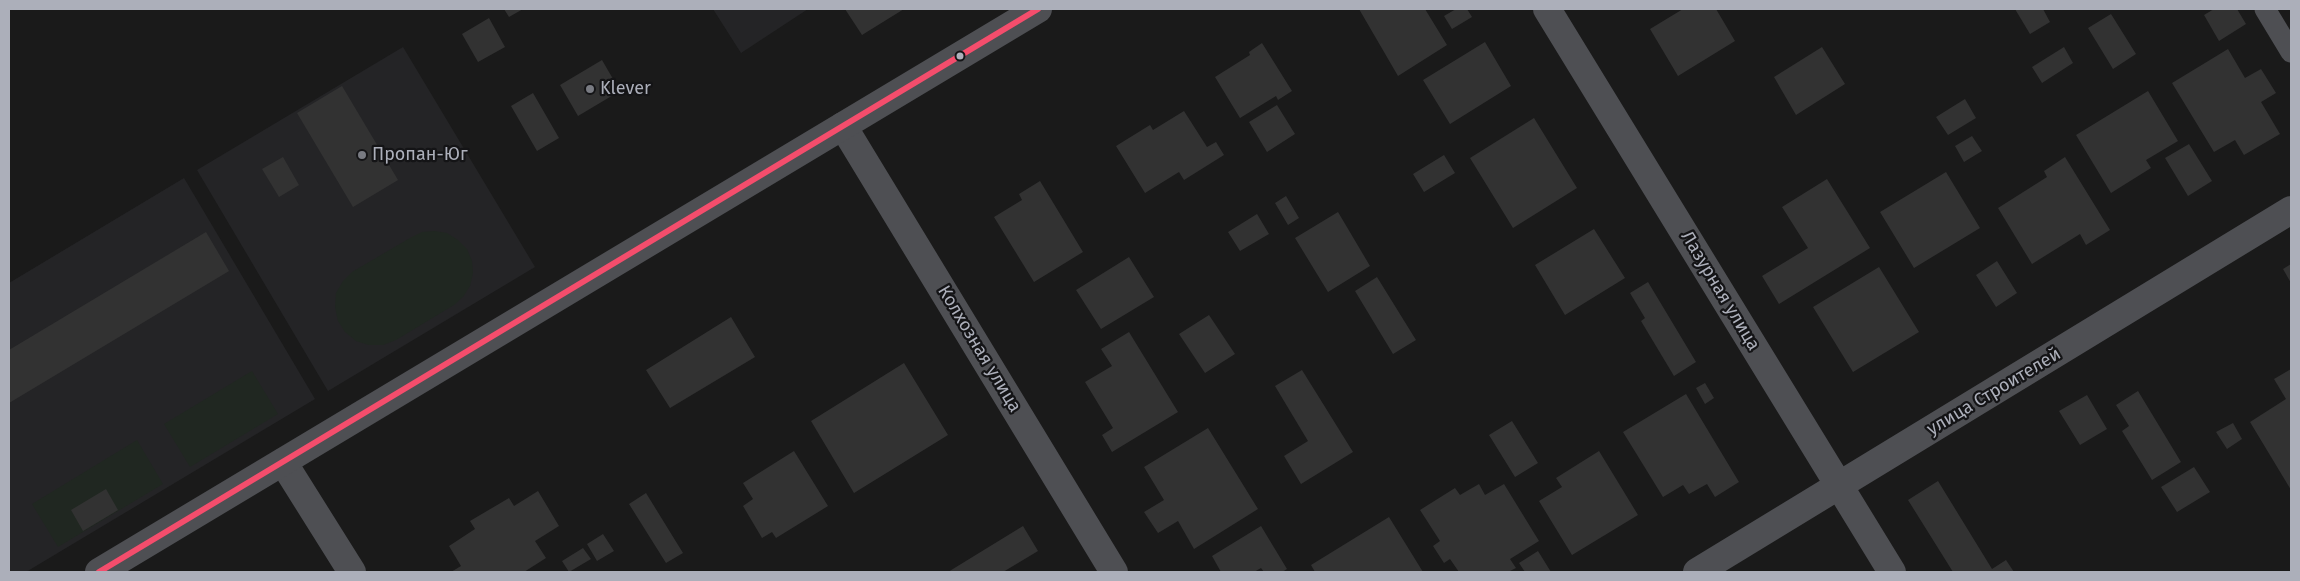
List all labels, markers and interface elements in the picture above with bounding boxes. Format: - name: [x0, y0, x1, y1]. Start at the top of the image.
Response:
- unlabelled marker: [955, 51, 965, 61]
- place label: Klever: [600, 78, 651, 100]
- marker: Klever: [584, 83, 596, 95]
- place label: Пропан-Юг: [372, 144, 468, 166]
- marker: Пропан-Юг: [356, 149, 368, 161]
- street label: Лазурная улица: [1676, 227, 1764, 355]
- street label: Колхозная улица: [933, 282, 1025, 416]
- street label: улица Строителей: [1923, 343, 2065, 441]

